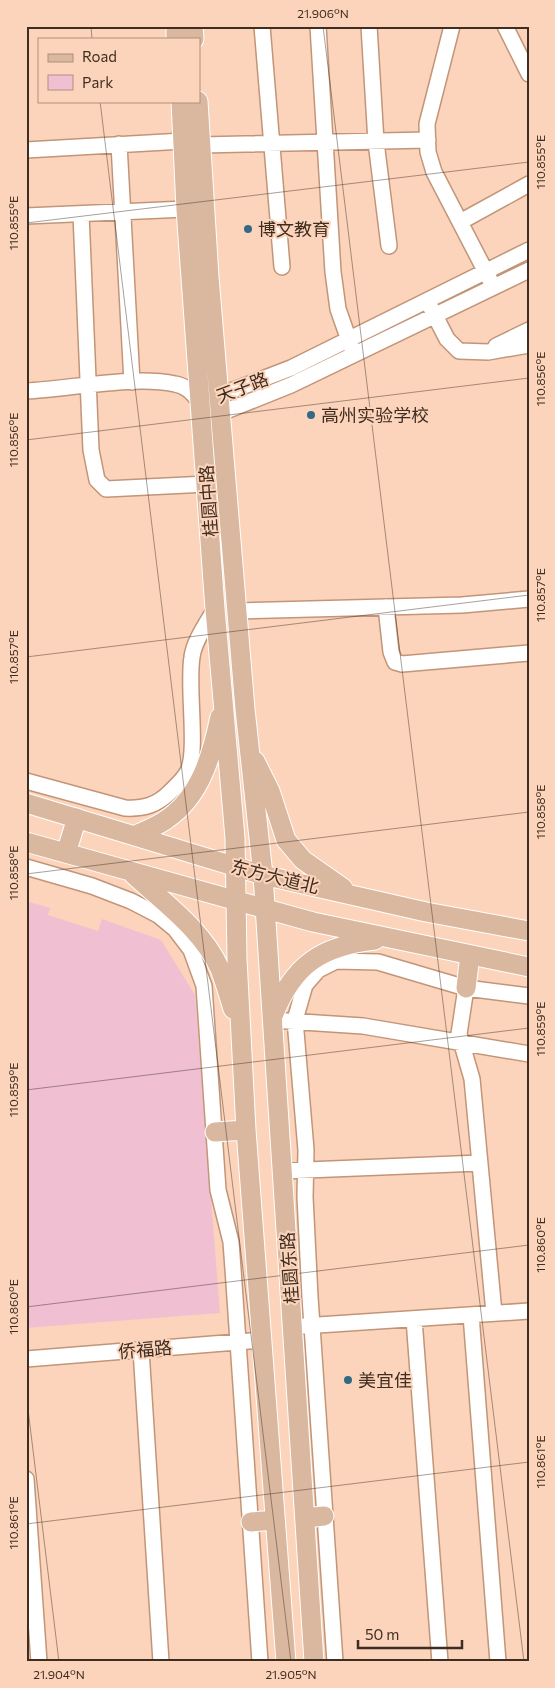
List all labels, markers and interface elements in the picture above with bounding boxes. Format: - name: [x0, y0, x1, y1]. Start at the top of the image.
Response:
- text: 21.906°N: [297, 6, 349, 20]
- legend: [38, 38, 200, 102]
- text: Road: [82, 47, 117, 65]
- text: Park: [82, 73, 113, 91]
- text: 110.855°E: [533, 135, 547, 189]
- text: 110.855°E: [6, 196, 20, 250]
- place label: 博文教育: [258, 218, 330, 240]
- marker: 博文教育: [242, 223, 254, 235]
- text: 110.856°E: [533, 352, 547, 406]
- street label: 天子路: [213, 367, 271, 407]
- place label: 高州实验学校: [321, 404, 429, 426]
- marker: 高州实验学校: [305, 409, 317, 421]
- text: 110.856°E: [6, 413, 20, 467]
- street label: 桂圆中路: [195, 464, 221, 538]
- text: 110.857°E: [533, 568, 547, 622]
- text: 110.857°E: [6, 630, 20, 684]
- text: 110.858°E: [533, 785, 547, 839]
- text: 110.858°E: [6, 846, 20, 900]
- street label: 东方大道北: [229, 854, 321, 898]
- text: 110.859°E: [533, 1002, 547, 1056]
- text: 110.859°E: [6, 1063, 20, 1117]
- text: 110.860°E: [533, 1217, 547, 1273]
- street label: 桂圆东路: [276, 1231, 302, 1305]
- text: 110.860°E: [6, 1279, 20, 1335]
- street label: 侨福路: [117, 1336, 173, 1362]
- place label: 美宜佳: [358, 1369, 412, 1391]
- marker: 美宜佳: [342, 1374, 354, 1386]
- text: 110.861°E: [533, 1435, 547, 1489]
- text: 110.861°E: [6, 1496, 20, 1550]
- scale bar: [358, 1618, 461, 1650]
- text: 50 m: [365, 1625, 399, 1643]
- text: 21.904°N: [33, 1667, 85, 1681]
- text: 21.905°N: [265, 1667, 317, 1681]

